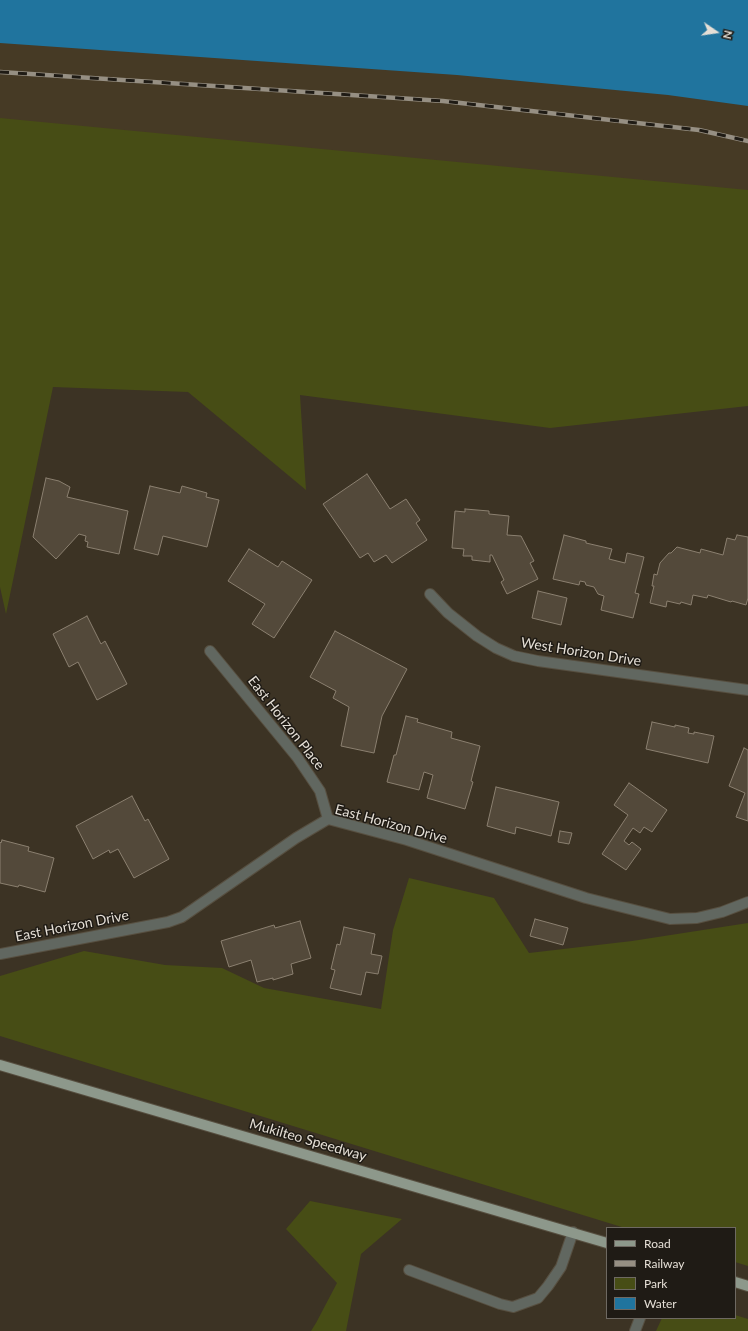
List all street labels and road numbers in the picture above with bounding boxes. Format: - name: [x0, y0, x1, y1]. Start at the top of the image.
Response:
- street label: West Horizon Drive: [520, 634, 642, 670]
- street label: East Horizon Place: [244, 673, 328, 773]
- street label: East Horizon Drive: [333, 801, 449, 847]
- street label: East Horizon Drive: [14, 907, 130, 945]
- street label: Mukilteo Speedway: [247, 1115, 369, 1165]

